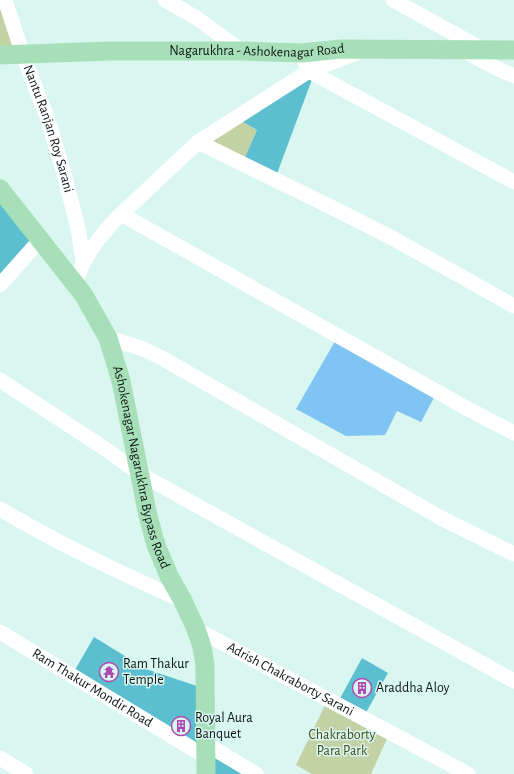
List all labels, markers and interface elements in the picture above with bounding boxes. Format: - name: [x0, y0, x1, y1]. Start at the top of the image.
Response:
- street label: Nagarukhra - Ashokenagar Road: [169, 42, 345, 60]
- street label: Nantu Ranjan Roy Sarani: [21, 63, 76, 194]
- street label: Ashokenagar Nagarukhra Bypass Road: [110, 364, 172, 571]
- street label: Adrish Chakraborty Sarani: [225, 640, 356, 719]
- street label: Ram Thakur Mondir Road: [30, 646, 155, 730]
- place label: Ram Thakur Temple: [123, 657, 189, 687]
- temple icon: Ram Thakur Temple: [98, 661, 120, 683]
- building icon: Araddha Aloy: [351, 677, 373, 699]
- place label: Araddha Aloy: [376, 681, 450, 695]
- place label: Royal Aura Banquet: [195, 711, 253, 741]
- building icon: Royal Aura Banquet: [170, 715, 192, 737]
- park label: Chakraborty Para Park: [308, 728, 376, 758]

